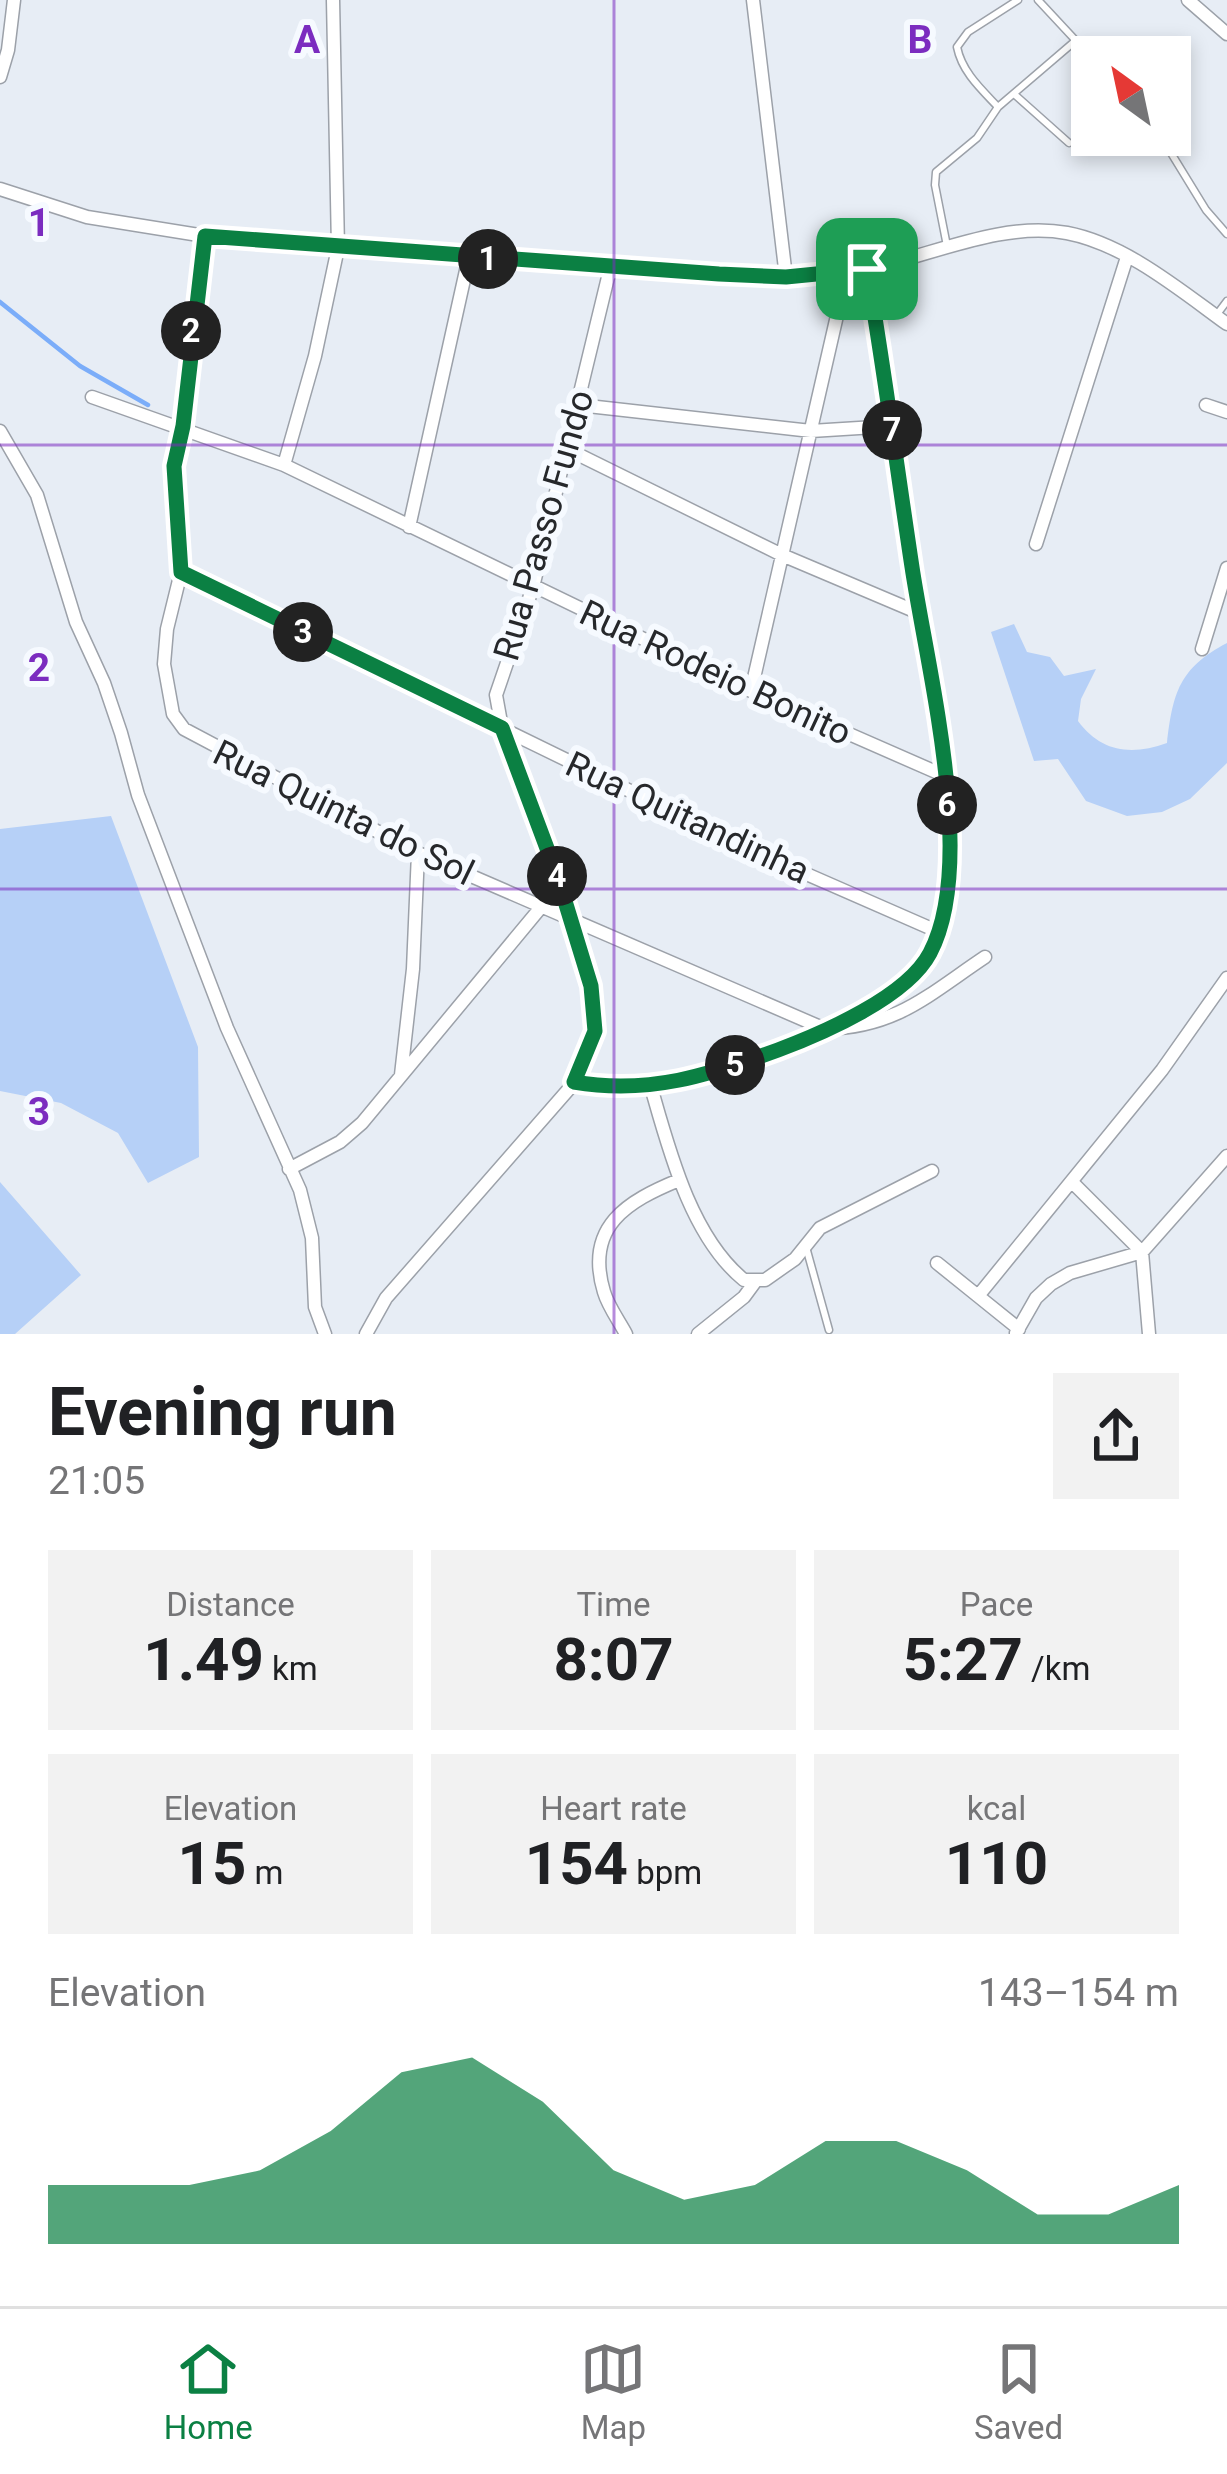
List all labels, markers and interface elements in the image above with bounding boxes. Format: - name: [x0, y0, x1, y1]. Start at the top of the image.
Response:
- text: A: [294, 17, 321, 63]
- text: B: [908, 17, 932, 63]
- north arrow: [1071, 36, 1191, 156]
- map controls: [1071, 36, 1191, 156]
- text: 1: [28, 200, 50, 246]
- pin: [816, 218, 918, 320]
- pin: 1: [458, 229, 518, 289]
- icon: arrive: [834, 236, 900, 302]
- text: 1: [479, 239, 497, 278]
- pin: 2: [161, 301, 221, 361]
- text: 2: [182, 311, 200, 350]
- street label: Rua Passo Fundo: [485, 385, 603, 665]
- pin: 7: [862, 400, 922, 460]
- text: 7: [883, 410, 901, 449]
- street label: Rua Rodeio Bonito: [573, 592, 858, 754]
- pin: 3: [273, 602, 333, 662]
- text: 3: [294, 612, 312, 651]
- text: 2: [28, 645, 50, 691]
- street label: Rua Quinta do Sol: [206, 732, 481, 894]
- street label: Rua Quitandinha: [559, 743, 816, 893]
- pin: 6: [917, 775, 977, 835]
- text: 6: [938, 785, 956, 824]
- pin: 4: [527, 846, 587, 906]
- text: 4: [548, 856, 566, 895]
- pin: 5: [705, 1035, 765, 1095]
- text: 5: [726, 1045, 744, 1084]
- text: 3: [28, 1089, 50, 1135]
- button: share: [1053, 1373, 1179, 1499]
- text: Evening run: [48, 1374, 397, 1451]
- text: 21:05: [48, 1458, 145, 1504]
- text: Distance: [166, 1585, 295, 1624]
- text: Time: [576, 1585, 651, 1624]
- text: Pace: [960, 1585, 1033, 1624]
- text: 1.49: [143, 1624, 264, 1695]
- text: 8:07: [553, 1624, 674, 1695]
- text: 5:27: [903, 1624, 1023, 1695]
- text: km: [264, 1649, 318, 1688]
- text: /km: [1023, 1649, 1090, 1688]
- text: Elevation: [164, 1789, 297, 1828]
- text: Heart rate: [540, 1789, 687, 1828]
- text: kcal: [967, 1789, 1026, 1828]
- text: 15: [178, 1828, 246, 1899]
- text: 154: [525, 1828, 628, 1899]
- text: 110: [945, 1828, 1048, 1899]
- text: m: [246, 1853, 283, 1892]
- text: bpm: [628, 1853, 702, 1892]
- text: Elevation: [48, 1970, 206, 2016]
- text: 143–154 m: [978, 1970, 1179, 2016]
- tab: Home: [164, 2336, 253, 2447]
- tab: Map: [580, 2336, 646, 2447]
- tab: Saved: [974, 2336, 1063, 2447]

